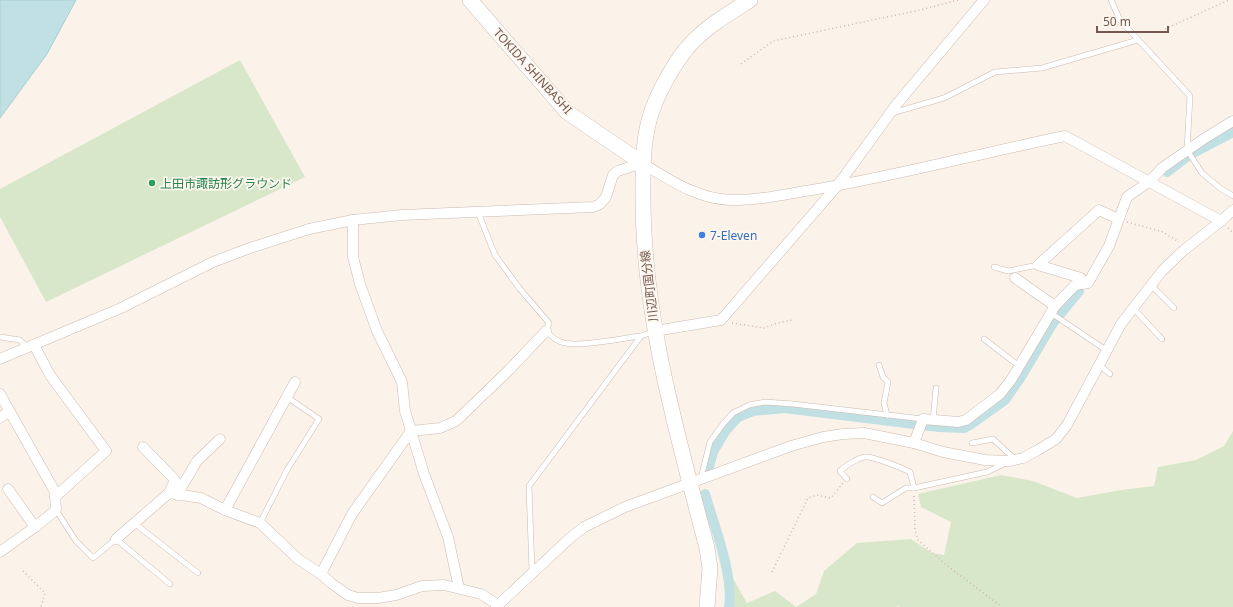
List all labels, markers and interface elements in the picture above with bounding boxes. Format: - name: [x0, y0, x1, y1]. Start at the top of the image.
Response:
- scale bar: [1097, 8, 1168, 34]
- text: 50 m: [1103, 13, 1131, 30]
- street label: TOKIDA SHINBASHI: [490, 24, 576, 118]
- place label: 上田市諏訪形グラウンド: [160, 175, 292, 192]
- marker: 上田市諏訪形グラウンド: [147, 178, 157, 188]
- place label: 7-Eleven: [710, 227, 757, 244]
- marker: 7-Eleven: [697, 230, 707, 240]
- street label: 川辺町国分線: [636, 249, 662, 323]

